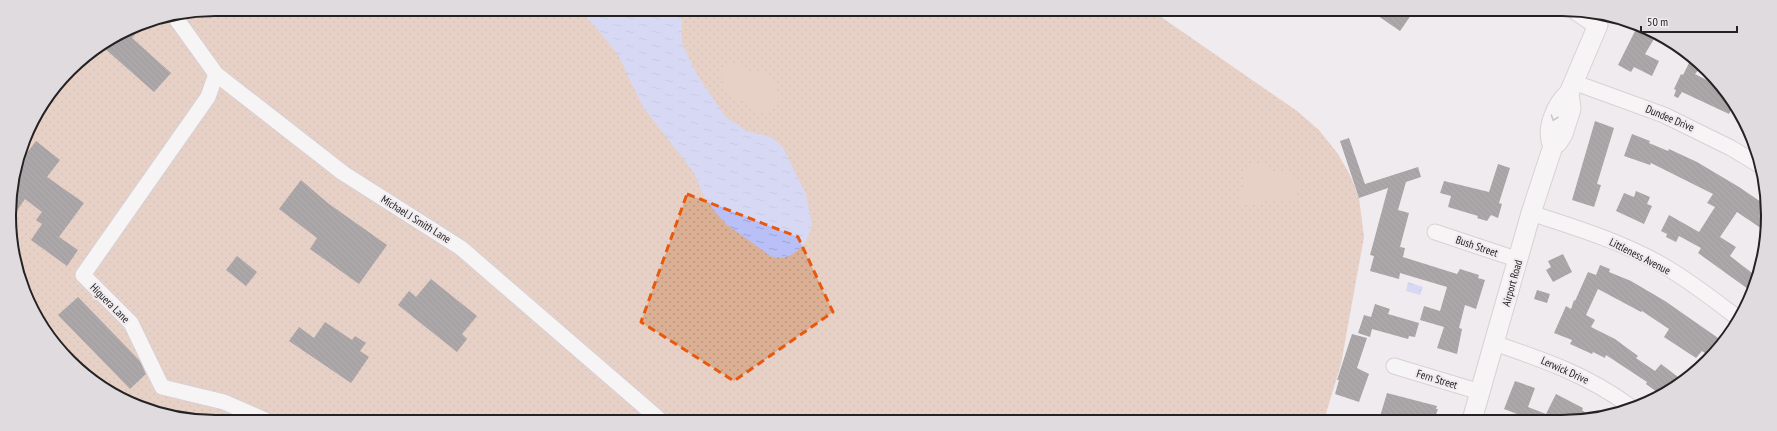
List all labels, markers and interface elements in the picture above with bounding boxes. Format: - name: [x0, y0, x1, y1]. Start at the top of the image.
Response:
- scale bar: [1641, 8, 1737, 34]
- text: 50 m: [1647, 14, 1668, 29]
- street label: Dundee Drive: [1644, 102, 1697, 135]
- one-way arrow: [1550, 114, 1559, 121]
- street label: Michael J Smith Lane: [379, 192, 454, 246]
- street label: Bush Street: [1454, 232, 1500, 260]
- street label: Littleness Avenue: [1607, 235, 1673, 278]
- street label: Airport Road: [1499, 258, 1525, 308]
- street label: Higuera Lane: [87, 280, 133, 326]
- street label: Lerwick Drive: [1539, 353, 1591, 387]
- street label: Fern Street: [1415, 366, 1459, 392]

